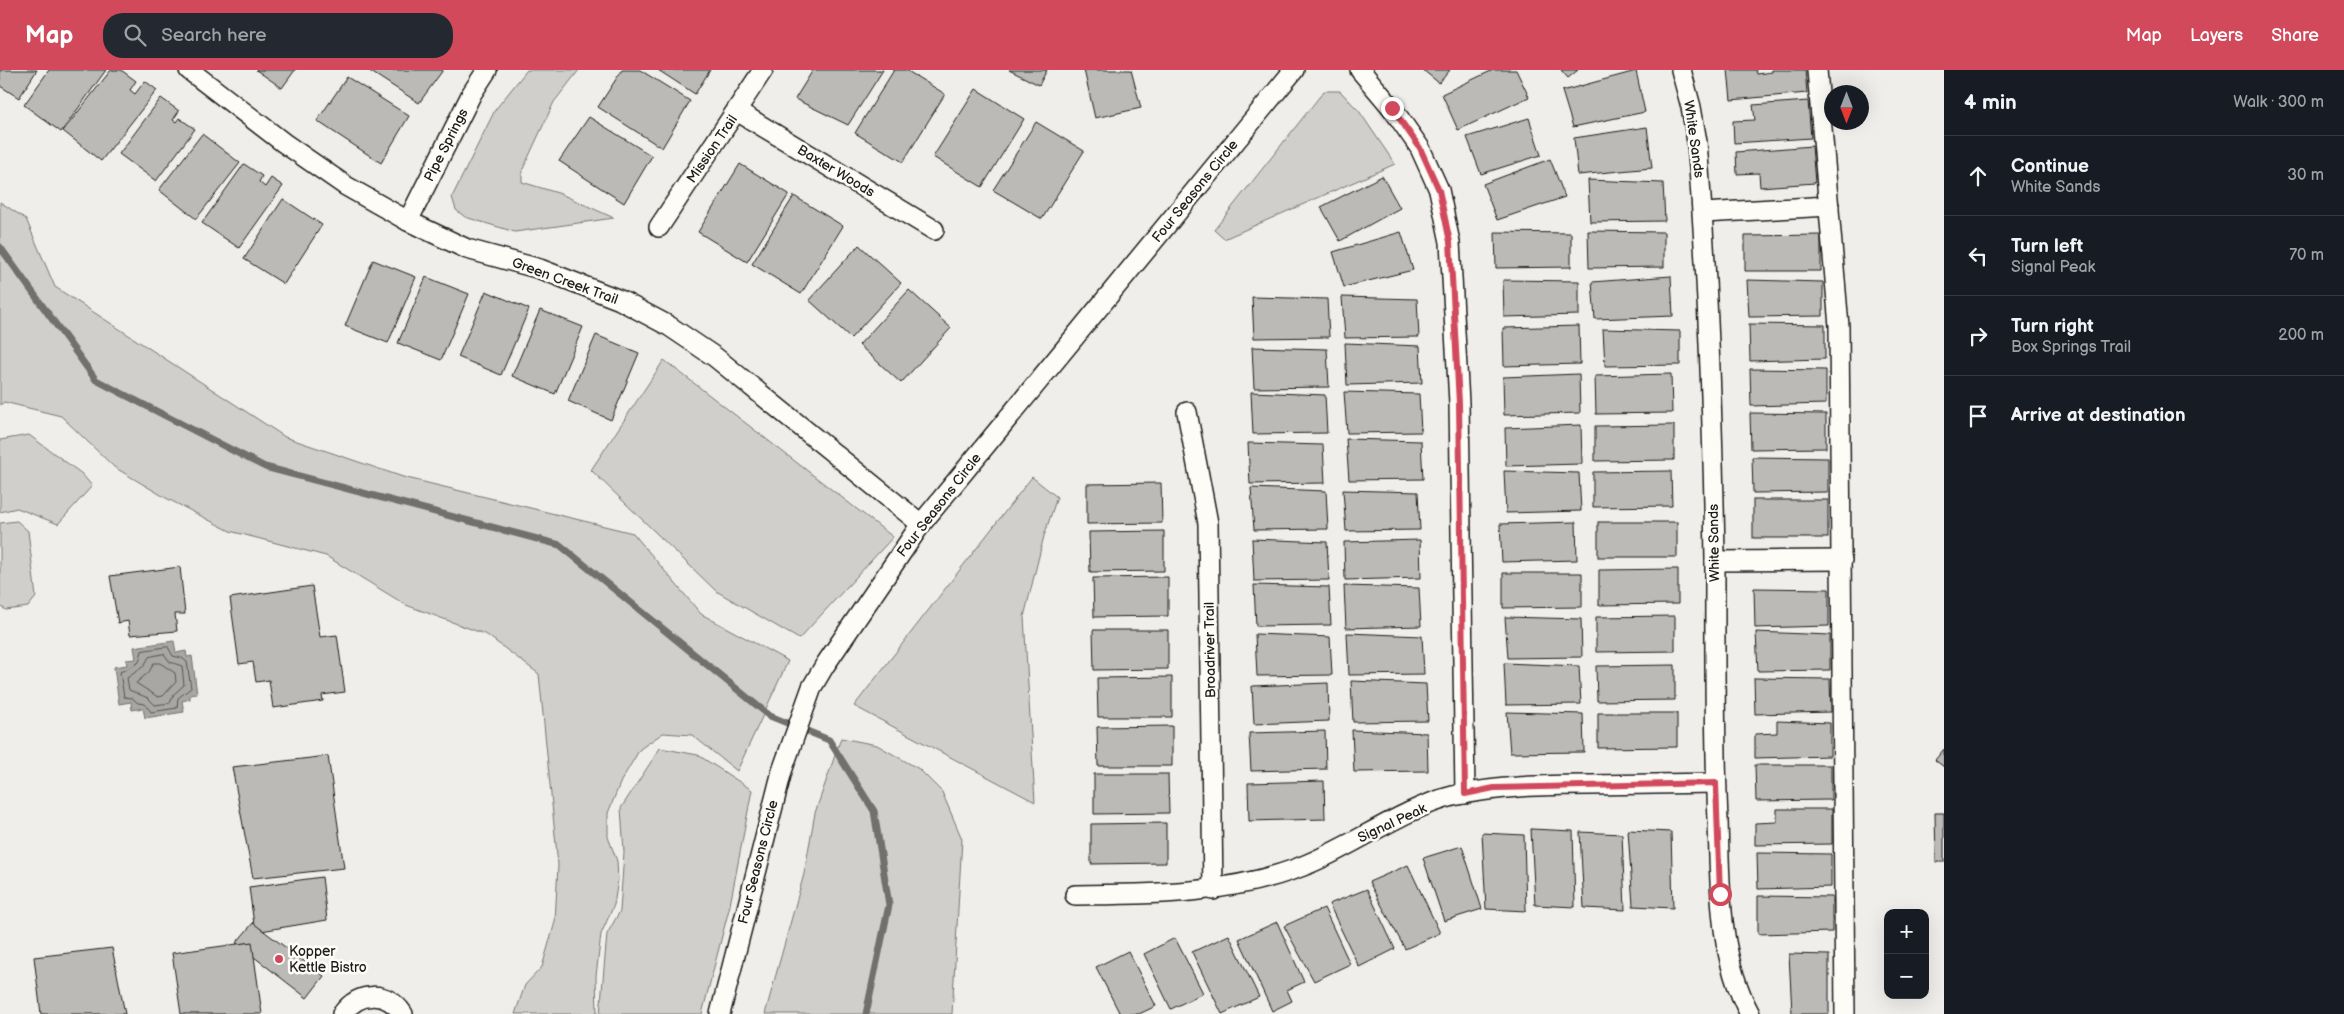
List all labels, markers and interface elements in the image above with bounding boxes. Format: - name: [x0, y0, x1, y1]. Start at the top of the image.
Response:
- search box: [103, 13, 453, 58]
- text: Map: [25, 21, 73, 50]
- icon: search: [121, 21, 149, 49]
- text: Search here: [161, 24, 267, 47]
- text: Map: [2126, 25, 2162, 46]
- text: Layers: [2190, 25, 2243, 46]
- text: Share: [2271, 25, 2319, 46]
- north arrow: [1824, 85, 1869, 130]
- text: 4 min: [1964, 90, 2017, 115]
- text: Walk · 300 m: [2233, 93, 2324, 112]
- route end: [1381, 97, 1404, 120]
- street label: White Sands: [1680, 99, 1708, 179]
- street label: Pipe Springs: [420, 106, 472, 184]
- street label: Mission Trail: [683, 112, 741, 186]
- street label: Four Seasons Circle: [1148, 136, 1242, 246]
- street label: Baxter Woods: [794, 141, 878, 201]
- text: Continue: [2011, 155, 2089, 178]
- icon: ahead: [1964, 162, 1992, 190]
- text: 30 m: [2287, 166, 2324, 185]
- text: White Sands: [2011, 178, 2100, 197]
- text: Turn left: [2011, 235, 2083, 258]
- icon: left: [1964, 242, 1992, 270]
- text: 70 m: [2289, 246, 2324, 265]
- street label: Green Creek Trail: [510, 254, 620, 308]
- text: Signal Peak: [2011, 258, 2095, 277]
- text: Turn right: [2011, 315, 2094, 338]
- icon: right: [1964, 322, 1992, 350]
- text: 200 m: [2278, 326, 2324, 345]
- text: Box Springs Trail: [2011, 338, 2131, 357]
- icon: arrive: [1964, 402, 1992, 430]
- text: Arrive at destination: [2011, 404, 2186, 427]
- street label: Four Seasons Circle: [893, 450, 985, 560]
- street label: White Sands: [1705, 504, 1723, 582]
- street label: Broadriver Trail: [1201, 602, 1219, 698]
- street label: Four Seasons Circle: [734, 798, 782, 926]
- street label: Signal Peak: [1355, 800, 1429, 846]
- route start: [1709, 883, 1732, 906]
- map controls: [1884, 909, 1929, 999]
- button: +: [1884, 909, 1929, 954]
- place label: Kopper Kettle Bistro: [289, 943, 367, 976]
- marker: Kopper Kettle Bistro: [273, 953, 285, 965]
- button: −: [1884, 954, 1929, 999]

